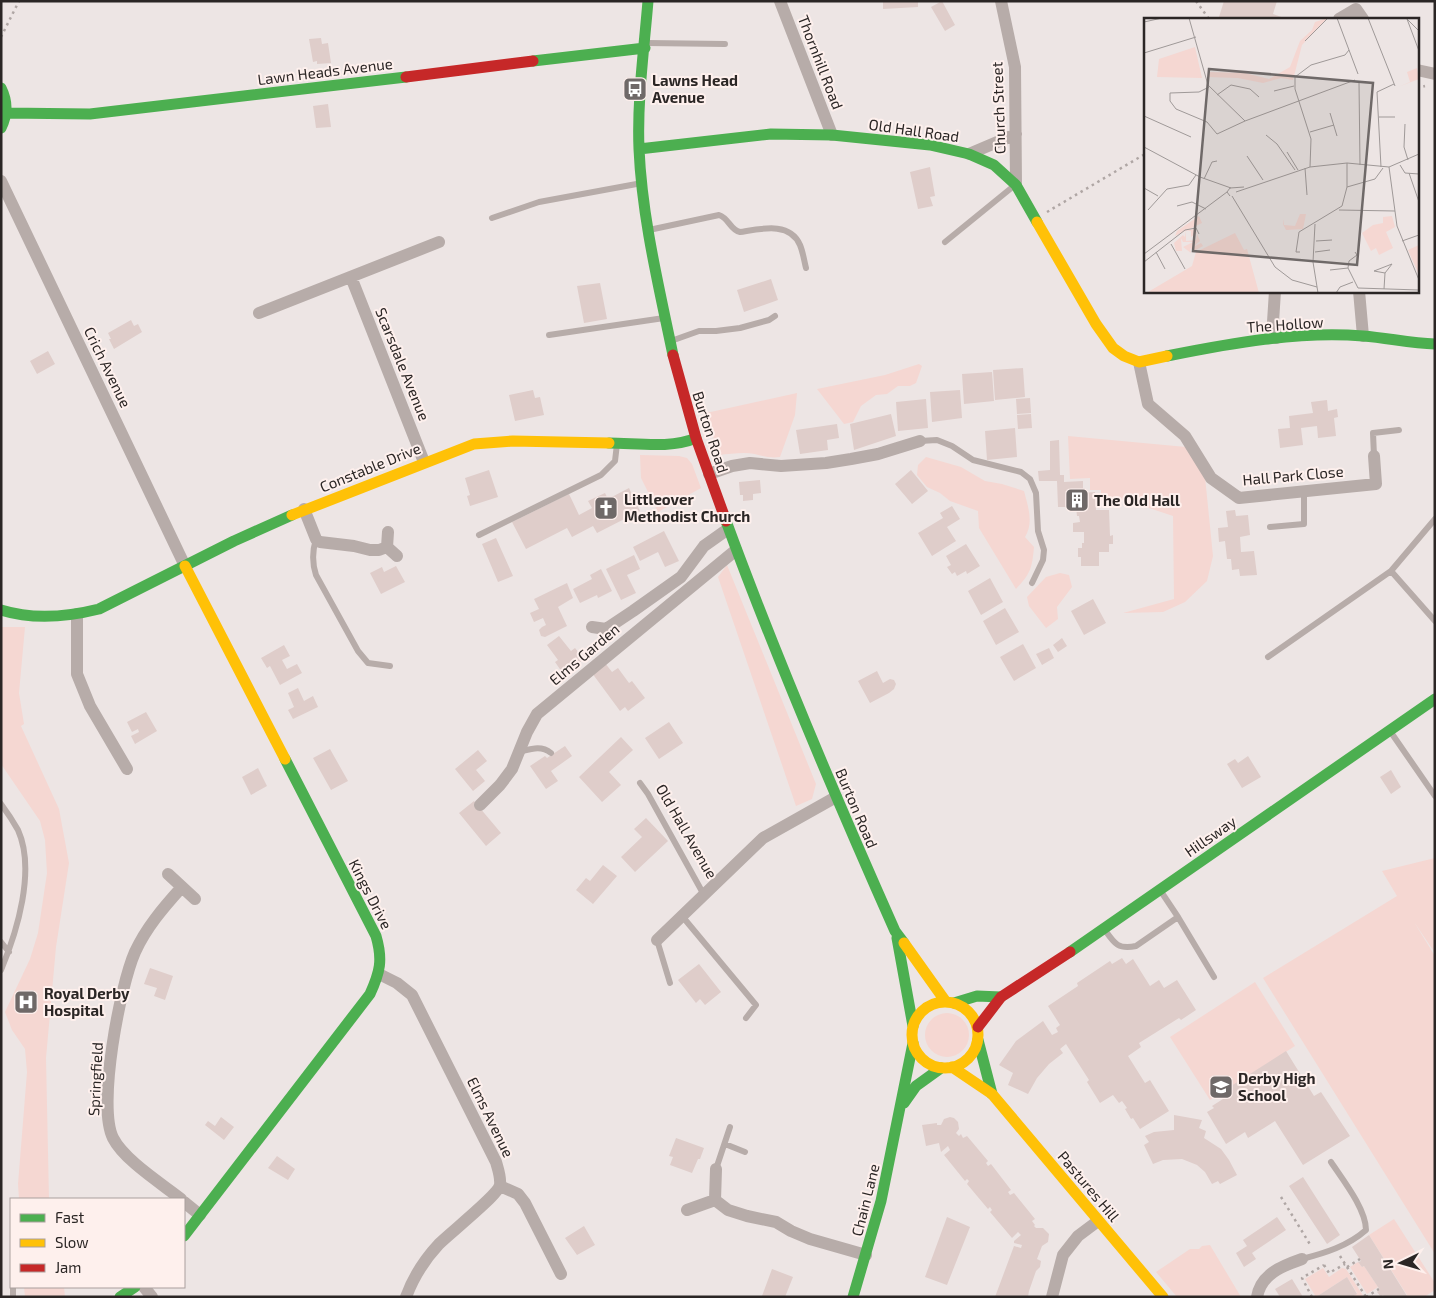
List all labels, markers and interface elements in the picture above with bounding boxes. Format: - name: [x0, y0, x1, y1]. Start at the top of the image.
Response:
- street label: Thornhill Road: [795, 12, 847, 112]
- inset map: [1144, 18, 1418, 292]
- street label: Lawn Heads Avenue: [256, 54, 394, 88]
- street label: Church Street: [987, 61, 1009, 155]
- place label: Lawns Head Avenue: [652, 71, 738, 106]
- bus stop icon: Lawns Head Avenue: [622, 76, 648, 102]
- street label: Old Hall Road: [868, 115, 960, 145]
- street label: Scarsdale Avenue: [372, 305, 434, 423]
- street label: The Hollow: [1246, 312, 1324, 336]
- street label: Crich Avenue: [81, 324, 135, 410]
- street label: Burton Road: [689, 389, 733, 475]
- street label: Constable Drive: [317, 439, 423, 495]
- street label: Hall Park Close: [1242, 462, 1344, 488]
- building icon: The Old Hall: [1064, 487, 1090, 513]
- place label: Littleover Methodist Church: [624, 490, 750, 525]
- place label: The Old Hall: [1094, 491, 1180, 509]
- church icon: Littleover Methodist Church: [593, 495, 619, 521]
- street label: Elms Garden: [545, 620, 623, 688]
- street label: Burton Road: [832, 765, 882, 851]
- street label: Old Hall Avenue: [653, 780, 721, 882]
- street label: Hillsway: [1181, 812, 1239, 860]
- street label: Kings Drive: [346, 856, 396, 932]
- place label: Royal Derby Hospital: [44, 984, 130, 1019]
- hospital icon: Royal Derby Hospital: [13, 989, 39, 1015]
- street label: Springfield: [84, 1042, 106, 1116]
- place label: Derby High School: [1238, 1069, 1316, 1104]
- street label: Elms Avenue: [464, 1074, 518, 1160]
- school or university icon: Derby High School: [1208, 1074, 1234, 1100]
- street label: Pastures Hill: [1054, 1147, 1124, 1225]
- street label: Chain Lane: [847, 1162, 883, 1238]
- legend: [10, 1198, 185, 1288]
- text: Fast: [55, 1208, 85, 1226]
- text: Slow: [55, 1233, 89, 1251]
- north arrow: [1376, 1238, 1426, 1288]
- text: Jam: [55, 1258, 81, 1276]
- text: N: [1379, 1258, 1396, 1270]

